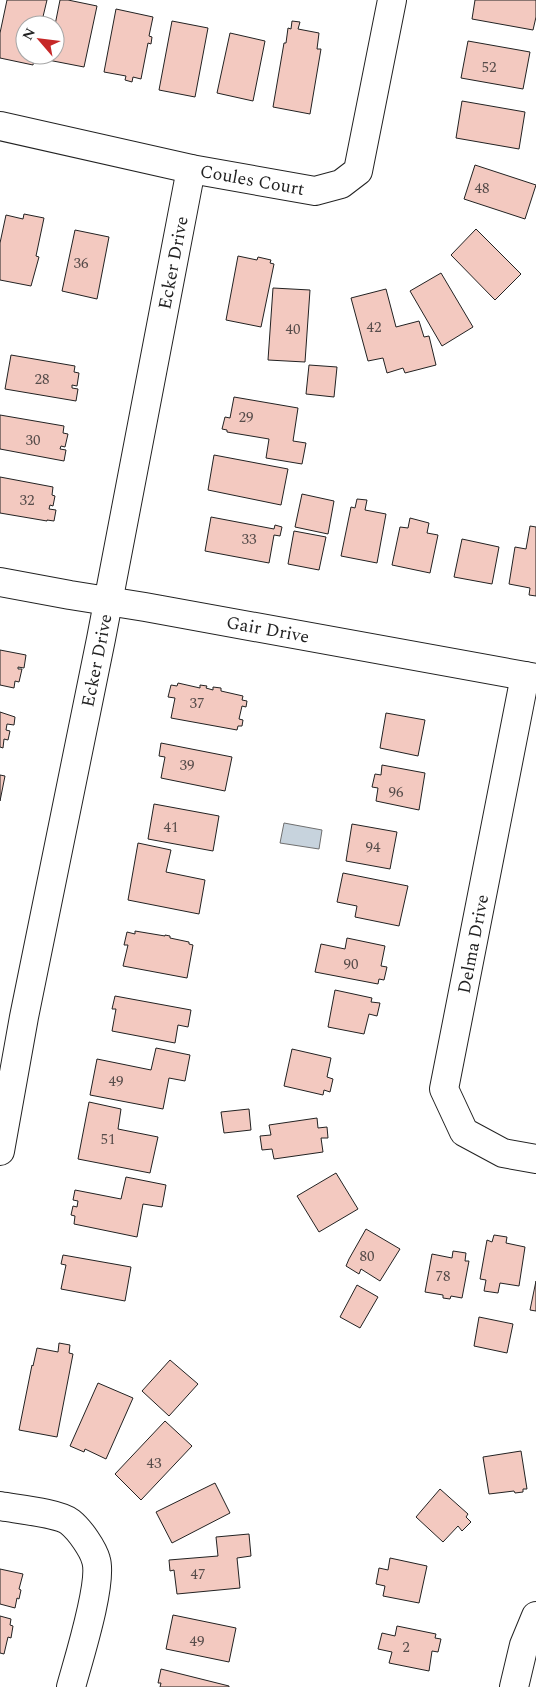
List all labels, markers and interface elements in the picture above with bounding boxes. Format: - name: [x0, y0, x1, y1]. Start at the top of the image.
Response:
- north arrow: [15, 15, 65, 65]
- text: N: [17, 24, 41, 44]
- house number: 52: [481, 56, 497, 79]
- street label: Coules Court: [198, 158, 307, 203]
- house number: 48: [474, 177, 490, 200]
- street label: Ecker Drive: [151, 214, 196, 312]
- house number: 36: [73, 252, 89, 275]
- house number: 42: [366, 316, 382, 339]
- house number: 40: [285, 318, 301, 341]
- house number: 28: [34, 368, 50, 391]
- house number: 29: [238, 406, 254, 429]
- house number: 30: [25, 429, 41, 452]
- house number: 32: [19, 489, 35, 512]
- house number: 33: [241, 528, 257, 551]
- street label: Gair Drive: [224, 609, 312, 651]
- street label: Ecker Drive: [74, 612, 120, 710]
- house number: 37: [189, 692, 205, 715]
- house number: 39: [179, 754, 195, 777]
- house number: 96: [388, 781, 404, 804]
- house number: 41: [163, 816, 179, 839]
- house number: 94: [365, 836, 381, 859]
- street label: Delma Drive: [451, 892, 496, 996]
- house number: 90: [343, 953, 359, 976]
- house number: 49: [108, 1070, 124, 1093]
- house number: 51: [100, 1128, 116, 1151]
- house number: 80: [359, 1245, 375, 1268]
- house number: 78: [435, 1265, 451, 1288]
- house number: 43: [146, 1452, 162, 1475]
- house number: 47: [190, 1563, 206, 1586]
- house number: 49: [189, 1630, 205, 1653]
- house number: 2: [402, 1636, 410, 1659]

